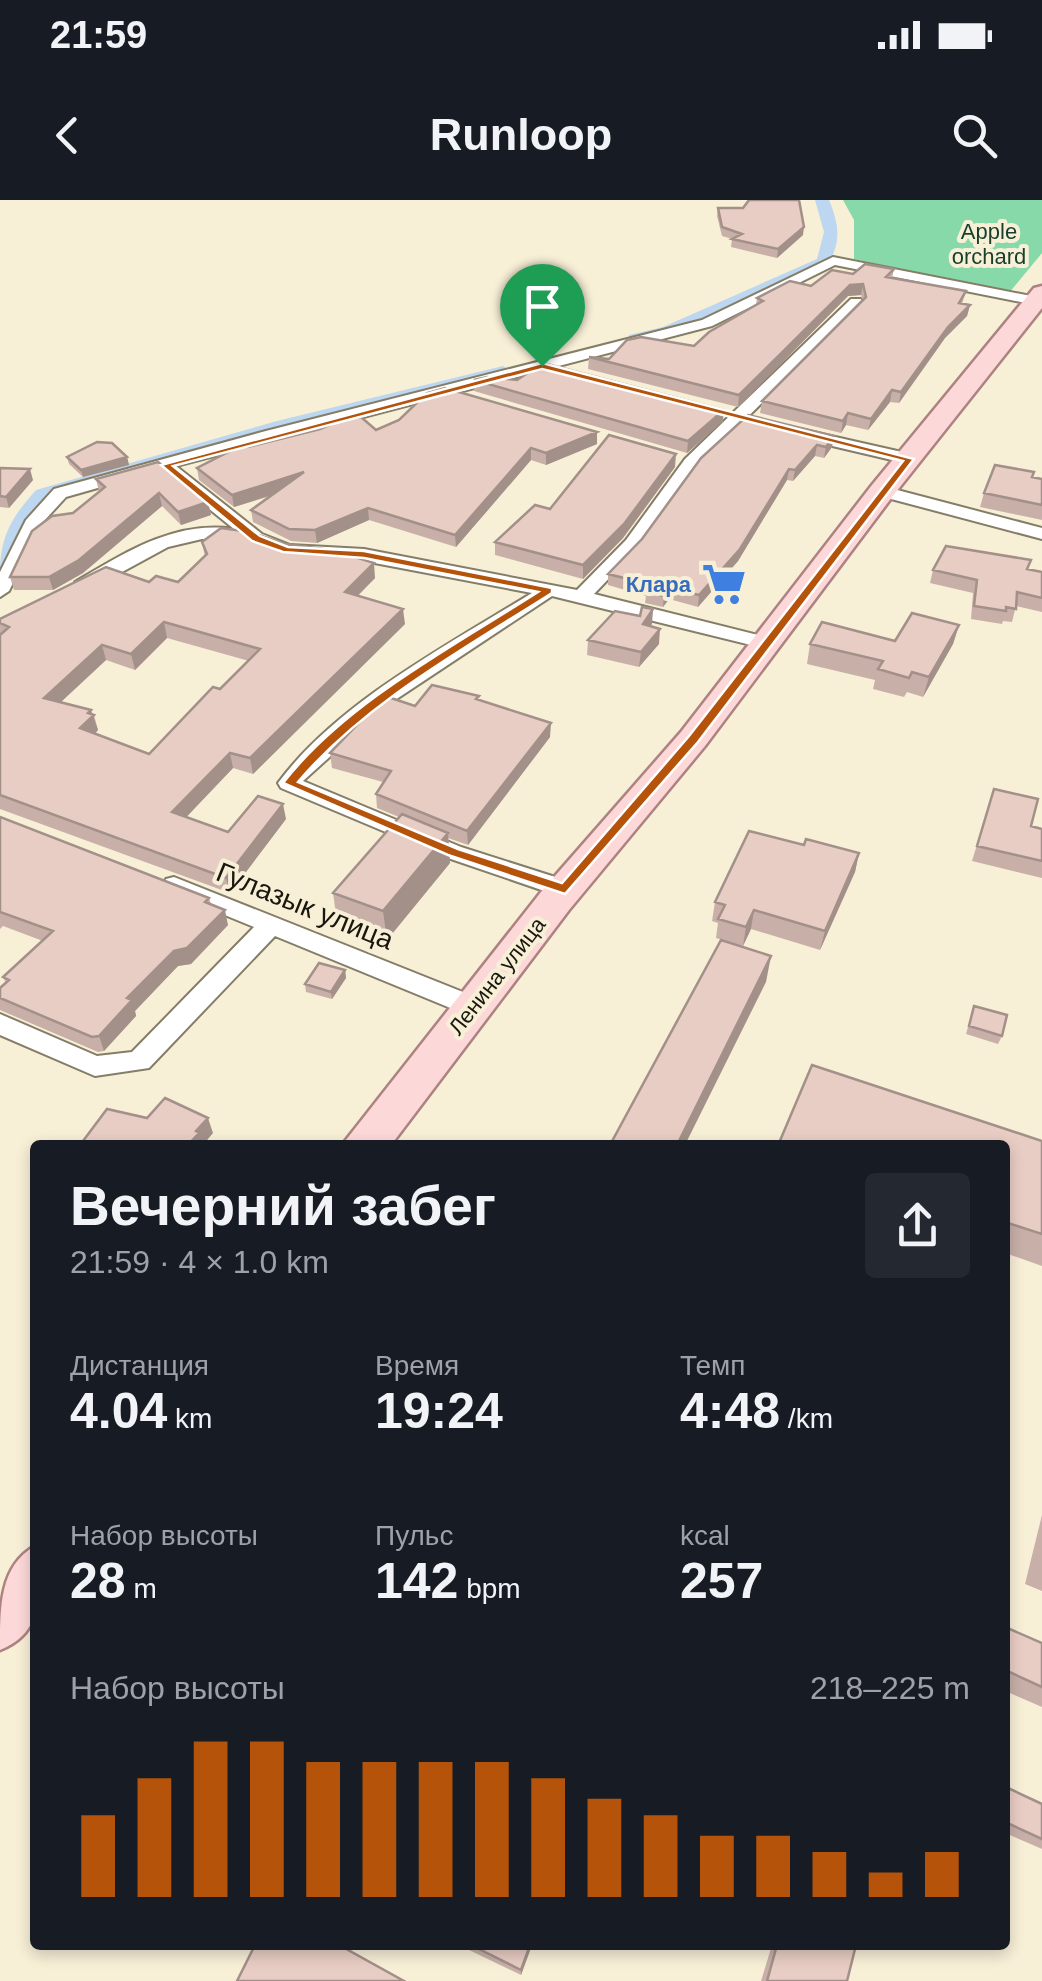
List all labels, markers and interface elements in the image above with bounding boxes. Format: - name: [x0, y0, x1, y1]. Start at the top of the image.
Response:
- text: 21:59: [50, 14, 147, 56]
- icon: back: [40, 108, 95, 163]
- icon: search: [947, 108, 1002, 163]
- text: Runloop: [430, 109, 612, 160]
- park label: Apple orchard: [952, 219, 1026, 269]
- pin: [500, 264, 585, 367]
- icon: arrive: [515, 279, 570, 334]
- supermarket icon: Клара: [700, 560, 748, 608]
- place label: Клара: [626, 572, 692, 597]
- street label: Гулазык улица: [212, 856, 398, 956]
- street label: Ленина улица: [443, 912, 551, 1040]
- button: share: [865, 1173, 970, 1278]
- text: Вечерний забег: [70, 1175, 496, 1237]
- text: 21:59 · 4 × 1.0 km: [70, 1244, 329, 1280]
- text: Дистанция: [70, 1350, 209, 1381]
- text: Время: [375, 1350, 459, 1381]
- text: Темп: [680, 1350, 746, 1381]
- text: 4.04: [70, 1383, 167, 1439]
- text: 19:24: [375, 1383, 503, 1439]
- text: 4:48: [680, 1383, 780, 1439]
- text: km: [167, 1403, 212, 1434]
- text: /km: [780, 1403, 833, 1434]
- text: Набор высоты: [70, 1520, 258, 1551]
- text: Пульс: [375, 1520, 453, 1551]
- text: kcal: [680, 1520, 730, 1551]
- text: 28: [70, 1553, 126, 1609]
- text: 142: [375, 1553, 458, 1609]
- text: 257: [680, 1553, 763, 1609]
- text: m: [126, 1573, 157, 1604]
- text: bpm: [458, 1573, 521, 1604]
- text: Набор высоты: [70, 1670, 285, 1706]
- text: 218–225 m: [810, 1670, 970, 1706]

